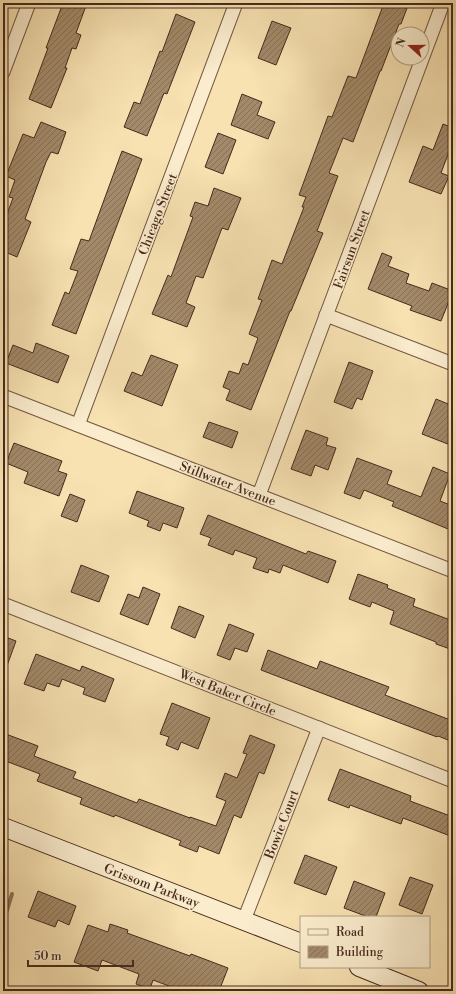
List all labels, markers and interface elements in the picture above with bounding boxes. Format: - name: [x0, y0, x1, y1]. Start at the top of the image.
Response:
- north arrow: [390, 26, 430, 66]
- text: N: [394, 36, 410, 49]
- street label: Chicago Street: [135, 171, 181, 257]
- street label: Fairsun Street: [330, 207, 374, 291]
- street label: Stillwater Avenue: [177, 458, 278, 510]
- street label: West Baker Circle: [176, 666, 279, 720]
- street label: Bowie Court: [261, 787, 303, 862]
- street label: Grissom Parkway: [101, 860, 202, 912]
- legend: [300, 916, 430, 968]
- text: Road: [336, 925, 364, 940]
- scale bar: [28, 942, 133, 968]
- text: Building: [335, 945, 384, 960]
- text: 50 m: [34, 949, 62, 964]

